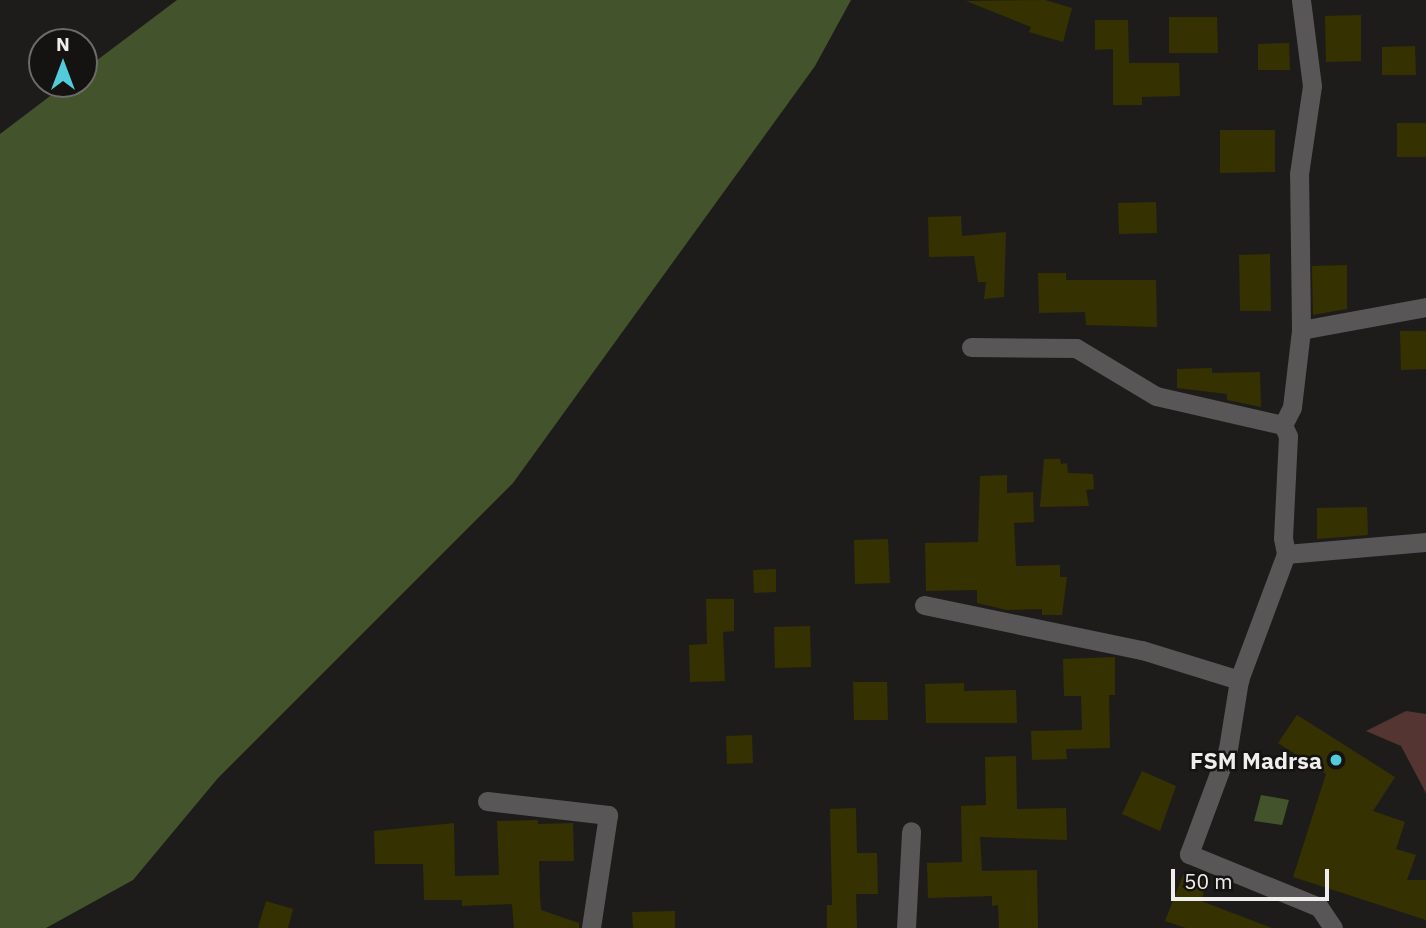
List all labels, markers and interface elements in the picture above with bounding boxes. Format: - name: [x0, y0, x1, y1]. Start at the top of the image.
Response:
- north arrow: [28, 28, 98, 98]
- text: N: [56, 32, 70, 56]
- place label: FSM Madrsa: [1190, 746, 1322, 774]
- marker: FSM Madrsa: [1328, 752, 1344, 768]
- scale bar: [1174, 855, 1332, 899]
- text: 50 m: [1184, 867, 1233, 895]

